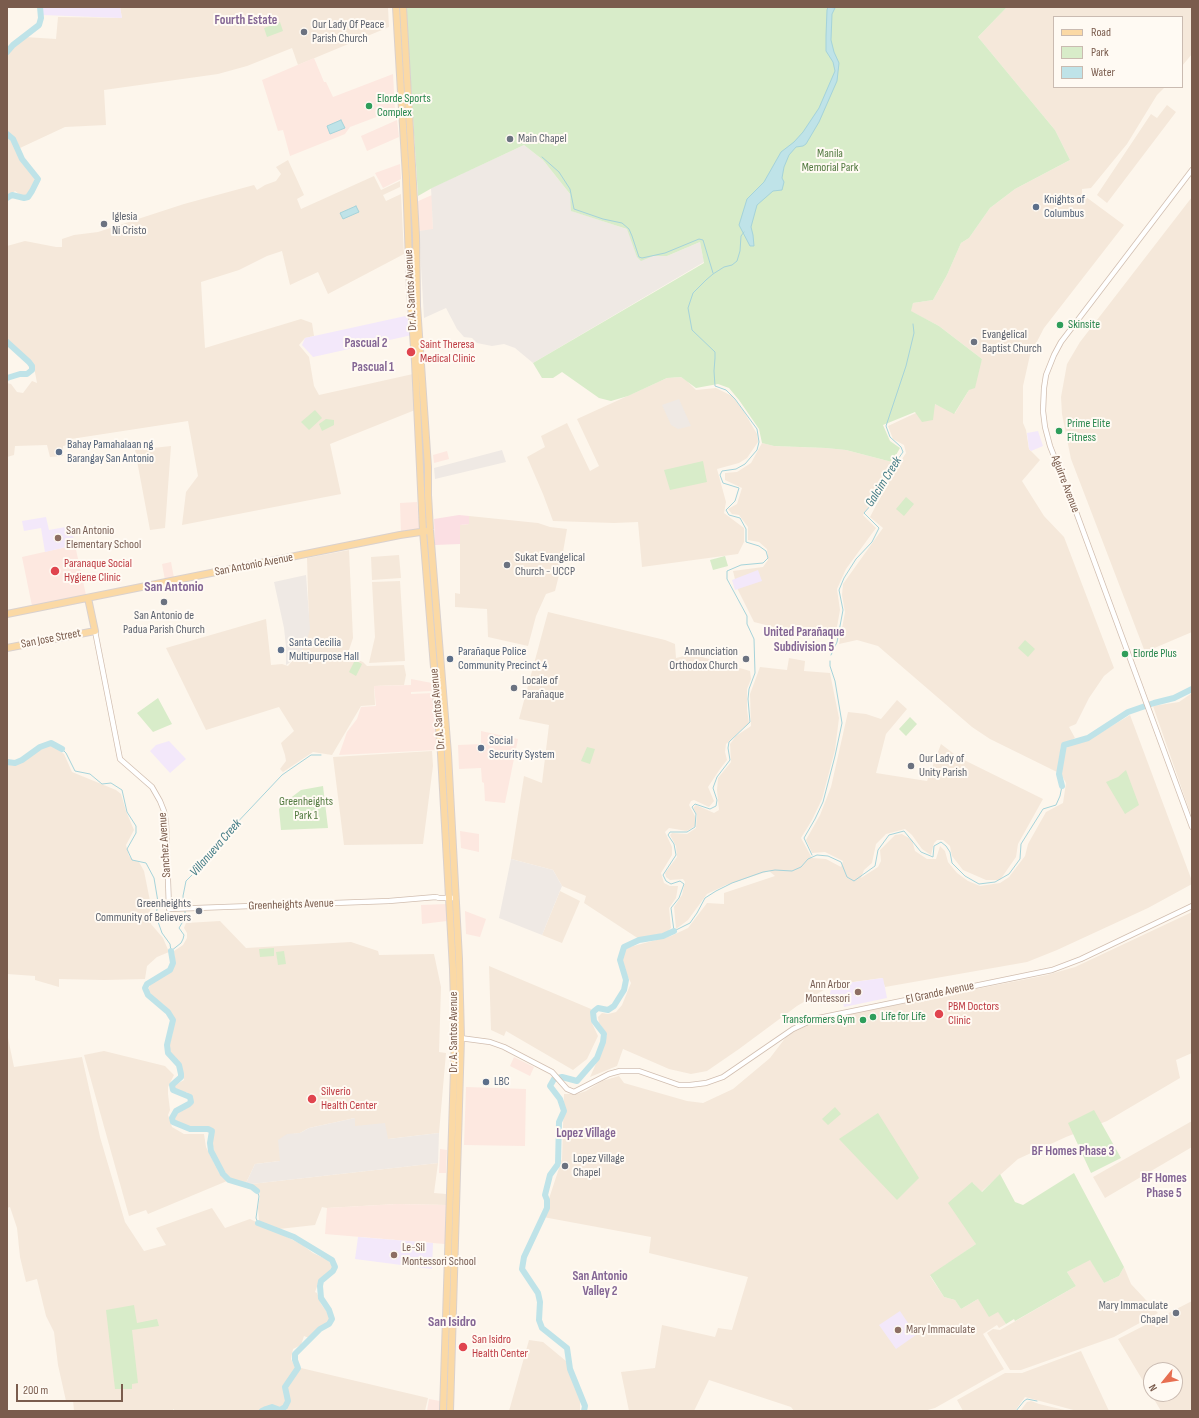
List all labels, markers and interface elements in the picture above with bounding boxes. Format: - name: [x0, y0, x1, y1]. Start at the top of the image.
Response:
- district label: Fourth Estate: [215, 13, 277, 29]
- legend: [1053, 16, 1183, 88]
- place label: Our Lady Of Peace Parish Church: [312, 18, 384, 46]
- text: Road: [1091, 25, 1111, 40]
- marker: Our Lady Of Peace Parish Church: [299, 27, 309, 37]
- text: Park: [1091, 45, 1109, 60]
- text: Water: [1091, 65, 1115, 80]
- place label: Elorde Sports Complex: [377, 92, 431, 120]
- marker: Elorde Sports Complex: [364, 101, 374, 111]
- place label: Main Chapel: [518, 132, 567, 146]
- marker: Main Chapel: [505, 134, 515, 144]
- park label: Manila Memorial Park: [802, 147, 858, 175]
- place label: Knights of Columbus: [1044, 193, 1085, 221]
- marker: Knights of Columbus: [1031, 202, 1041, 212]
- place label: Iglesia Ni Cristo: [112, 210, 147, 238]
- marker: Iglesia Ni Cristo: [99, 219, 109, 229]
- street label: Dr. A. Santos Avenue: [402, 249, 420, 331]
- place label: Skinsite: [1068, 318, 1100, 332]
- marker: Skinsite: [1055, 320, 1065, 330]
- place label: Evangelical Baptist Church: [982, 328, 1042, 356]
- district label: Pascual 2: [345, 336, 387, 352]
- marker: Evangelical Baptist Church: [969, 337, 979, 347]
- place label: Saint Theresa Medical Clinic: [420, 338, 475, 366]
- marker: Saint Theresa Medical Clinic: [405, 346, 417, 358]
- district label: Pascual 1: [352, 360, 394, 376]
- place label: Prime Elite Fitness: [1067, 417, 1110, 445]
- marker: Prime Elite Fitness: [1054, 426, 1064, 436]
- place label: Bahay Pamahalaan ng Barangay San Antonio: [67, 438, 154, 466]
- marker: Bahay Pamahalaan ng Barangay San Antonio: [54, 447, 64, 457]
- street label: Aguirre Avenue: [1048, 453, 1082, 515]
- water label: Galcim Creek: [862, 454, 906, 510]
- place label: San Antonio Elementary School: [66, 524, 141, 552]
- marker: San Antonio Elementary School: [53, 533, 63, 543]
- street label: San Antonio Avenue: [214, 550, 294, 580]
- place label: Sukat Evangelical Church - UCCP: [515, 551, 585, 579]
- place label: Paranaque Social Hygiene Clinic: [64, 557, 132, 585]
- marker: Sukat Evangelical Church - UCCP: [502, 560, 512, 570]
- marker: Paranaque Social Hygiene Clinic: [49, 565, 61, 577]
- district label: San Antonio: [144, 579, 204, 595]
- marker: San Antonio de Padua Parish Church: [159, 597, 169, 607]
- place label: San Antonio de Padua Parish Church: [123, 609, 205, 637]
- district label: United Parañaque Subdivision 5: [764, 625, 844, 656]
- street label: San Jose Street: [20, 626, 82, 652]
- place label: Santa Cecilia Multipurpose Hall: [289, 636, 359, 664]
- marker: Santa Cecilia Multipurpose Hall: [276, 645, 286, 655]
- place label: Parañaque Police Community Precinct 4: [458, 645, 547, 673]
- place label: Annunciation Orthodox Church: [669, 645, 738, 673]
- place label: Elorde Plus: [1133, 647, 1177, 661]
- marker: Elorde Plus: [1120, 649, 1130, 659]
- marker: Parañaque Police Community Precinct 4: [445, 654, 455, 664]
- marker: Annunciation Orthodox Church: [741, 654, 751, 664]
- street label: Dr. A. Santos Avenue: [427, 668, 449, 750]
- place label: Locale of Parañaque: [522, 674, 564, 702]
- marker: Locale of Parañaque: [509, 683, 519, 693]
- place label: Social Security System: [489, 734, 555, 762]
- marker: Social Security System: [476, 743, 486, 753]
- place label: Our Lady of Unity Parish: [919, 752, 967, 780]
- marker: Our Lady of Unity Parish: [906, 761, 916, 771]
- park label: Greenheights Park 1: [279, 795, 333, 823]
- street label: Sanchez Avenue: [156, 812, 174, 878]
- water label: Villanueva Creek: [187, 816, 245, 880]
- street label: Greenheights Avenue: [248, 896, 334, 914]
- place label: Greenheights Community of Believers: [95, 897, 191, 925]
- marker: Greenheights Community of Believers: [194, 906, 204, 916]
- place label: Ann Arbor Montessori: [805, 978, 850, 1006]
- street label: El Grande Avenue: [905, 979, 975, 1007]
- marker: Ann Arbor Montessori: [853, 987, 863, 997]
- street label: Dr. A. Santos Avenue: [447, 991, 461, 1073]
- place label: PBM Doctors Clinic: [948, 1000, 999, 1028]
- marker: PBM Doctors Clinic: [933, 1008, 945, 1020]
- place label: Life for Life: [881, 1010, 926, 1024]
- marker: Life for Life: [868, 1012, 878, 1022]
- place label: Transformers Gym: [782, 1013, 855, 1027]
- marker: Transformers Gym: [858, 1015, 868, 1025]
- place label: LBC: [494, 1075, 510, 1089]
- marker: LBC: [481, 1077, 491, 1087]
- place label: Silverio Health Center: [321, 1085, 377, 1113]
- marker: Silverio Health Center: [306, 1093, 318, 1105]
- district label: Lopez Village: [556, 1126, 616, 1142]
- district label: BF Homes Phase 3: [1032, 1144, 1114, 1160]
- place label: Lopez Village Chapel: [573, 1152, 625, 1180]
- marker: Lopez Village Chapel: [560, 1161, 570, 1171]
- district label: BF Homes Phase 5: [1141, 1171, 1187, 1202]
- place label: Le-Sil Montessori School: [402, 1241, 476, 1269]
- marker: Le-Sil Montessori School: [389, 1250, 399, 1260]
- district label: San Antonio Valley 2: [572, 1269, 628, 1300]
- place label: Mary Immaculate Chapel: [1099, 1299, 1168, 1327]
- marker: Mary Immaculate Chapel: [1171, 1308, 1181, 1318]
- district label: San Isidro: [428, 1314, 476, 1330]
- place label: Mary Immaculate: [906, 1323, 975, 1337]
- marker: Mary Immaculate: [893, 1325, 903, 1335]
- place label: San Isidro Health Center: [472, 1333, 528, 1361]
- marker: San Isidro Health Center: [457, 1341, 469, 1353]
- north arrow: [1143, 1362, 1183, 1402]
- scale bar: [18, 1376, 125, 1402]
- text: N: [1146, 1382, 1160, 1394]
- text: 200 m: [23, 1383, 48, 1398]

